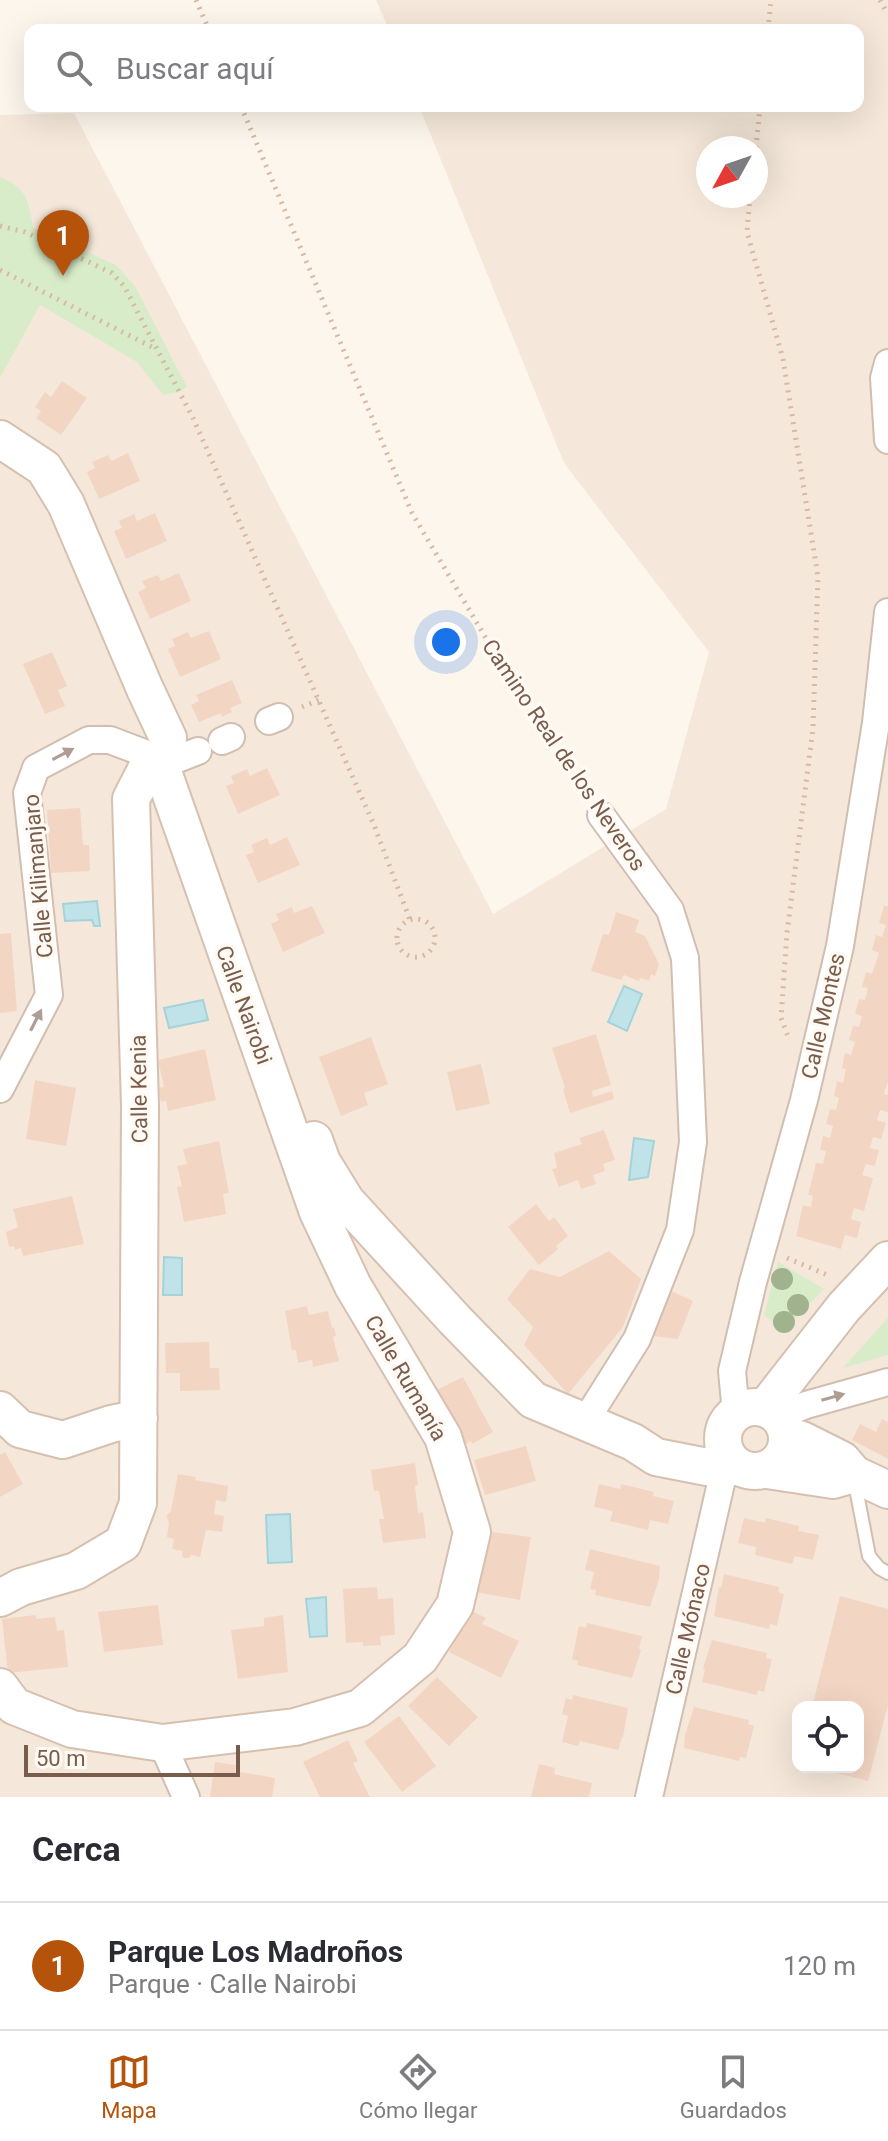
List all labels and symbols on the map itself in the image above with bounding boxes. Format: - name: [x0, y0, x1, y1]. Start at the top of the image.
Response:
- north arrow: [696, 136, 768, 208]
- pin: 1: [37, 210, 89, 276]
- your location: [426, 622, 466, 662]
- street label: Camino Real de los Neveros: [477, 634, 651, 876]
- one-way arrow: [51, 748, 74, 761]
- street label: Calle Kilimanjaro: [18, 793, 58, 959]
- street label: Calle Nairobi: [211, 942, 277, 1068]
- street label: Calle Montes: [796, 951, 850, 1081]
- one-way arrow: [29, 1009, 42, 1032]
- street label: Calle Kenia: [126, 1034, 152, 1144]
- street label: Calle Rumanía: [360, 1311, 452, 1445]
- one-way arrow: [821, 1390, 845, 1403]
- street label: Calle Mónaco: [661, 1561, 715, 1697]
- scale bar: [24, 1741, 240, 1777]

